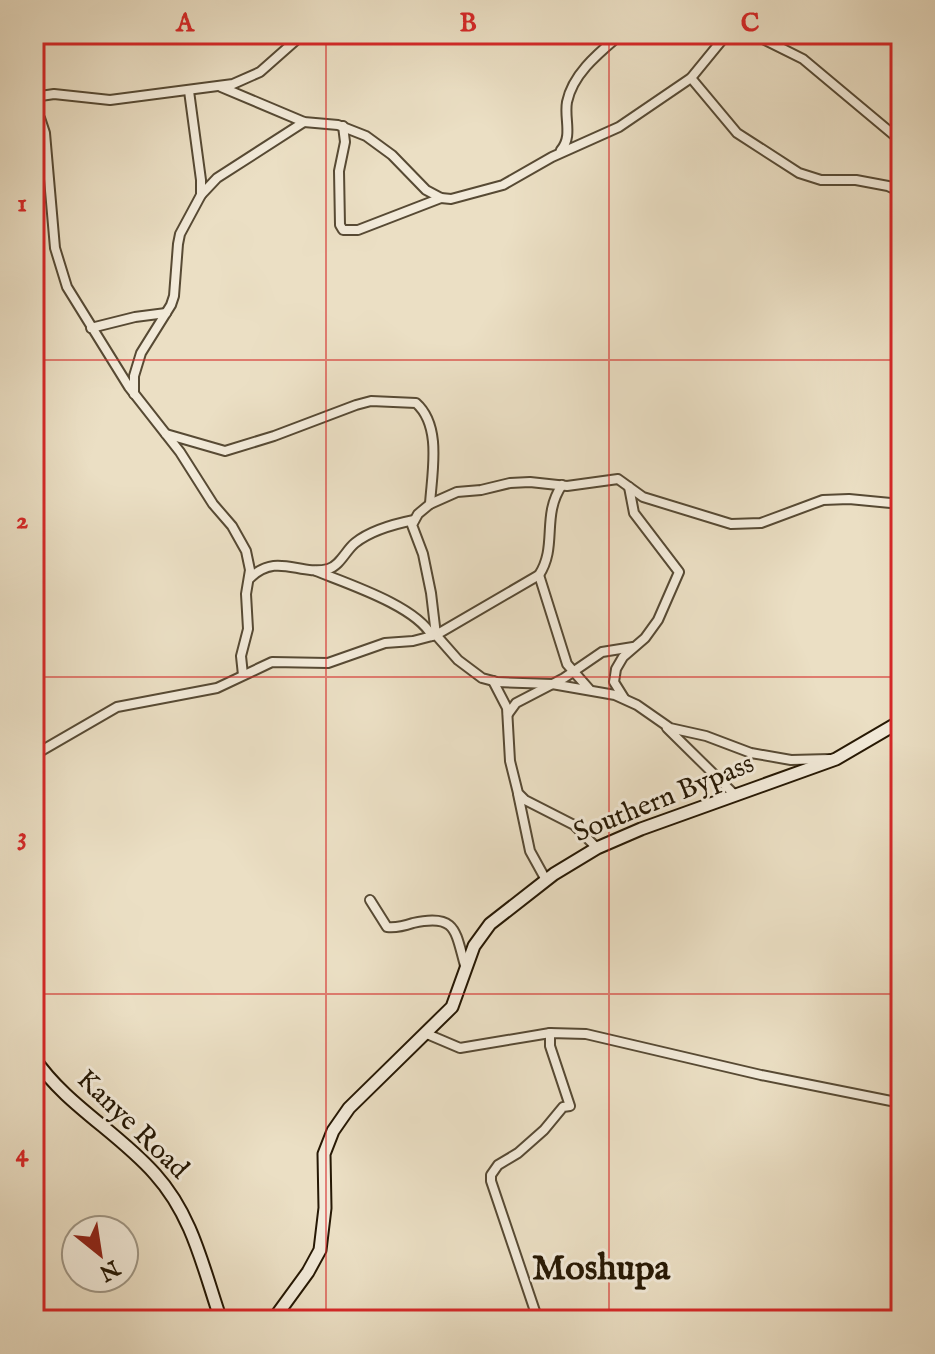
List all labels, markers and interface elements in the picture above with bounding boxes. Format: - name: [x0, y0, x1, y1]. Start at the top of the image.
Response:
- text: A: [175, 7, 195, 40]
- text: B: [459, 7, 477, 40]
- text: C: [741, 7, 760, 40]
- text: 1: [17, 187, 27, 220]
- text: 2: [16, 504, 28, 537]
- street label: Southern Bypass: [569, 747, 759, 851]
- text: 3: [17, 820, 27, 853]
- street label: Kanye Road: [69, 1063, 196, 1187]
- text: 4: [16, 1137, 30, 1170]
- north arrow: [60, 1214, 140, 1294]
- district label: Moshupa: [532, 1246, 672, 1292]
- text: N: [94, 1252, 125, 1286]

